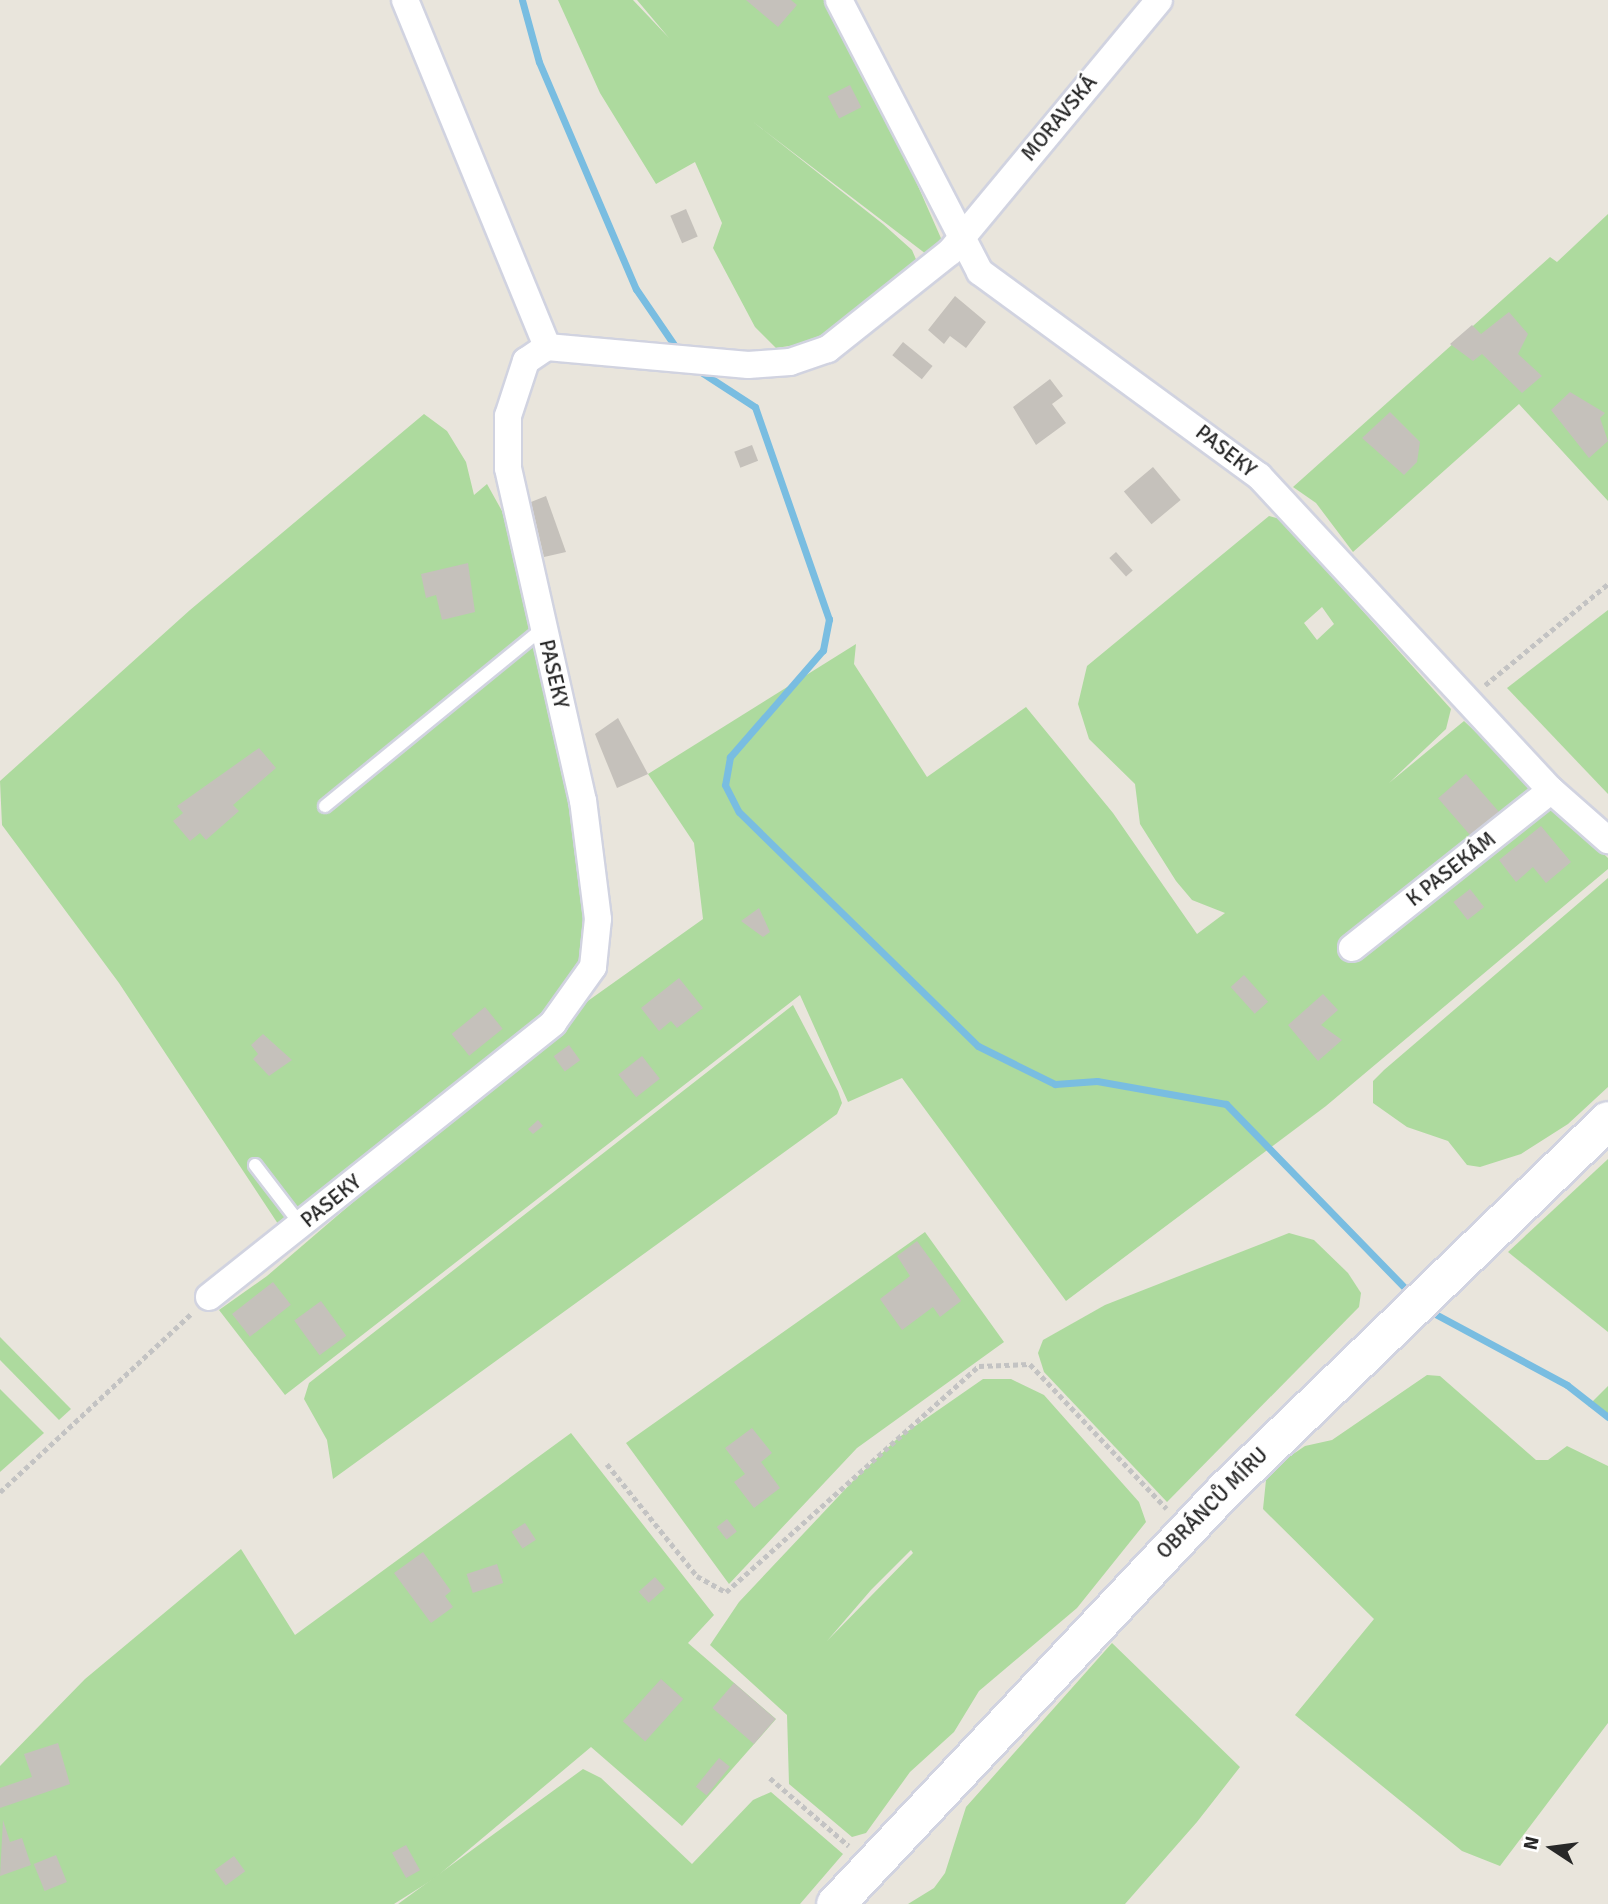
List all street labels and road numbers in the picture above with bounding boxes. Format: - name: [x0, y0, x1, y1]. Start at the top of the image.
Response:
- street label: MORAVSKÁ: [1016, 70, 1102, 166]
- street label: PASEKY: [1191, 419, 1261, 483]
- street label: PASEKY: [534, 637, 574, 711]
- street label: K PASEKÁM: [1401, 826, 1501, 912]
- street label: PASEKY: [296, 1169, 366, 1233]
- street label: OBRÁNCŮ MÍRU: [1151, 1442, 1273, 1564]

